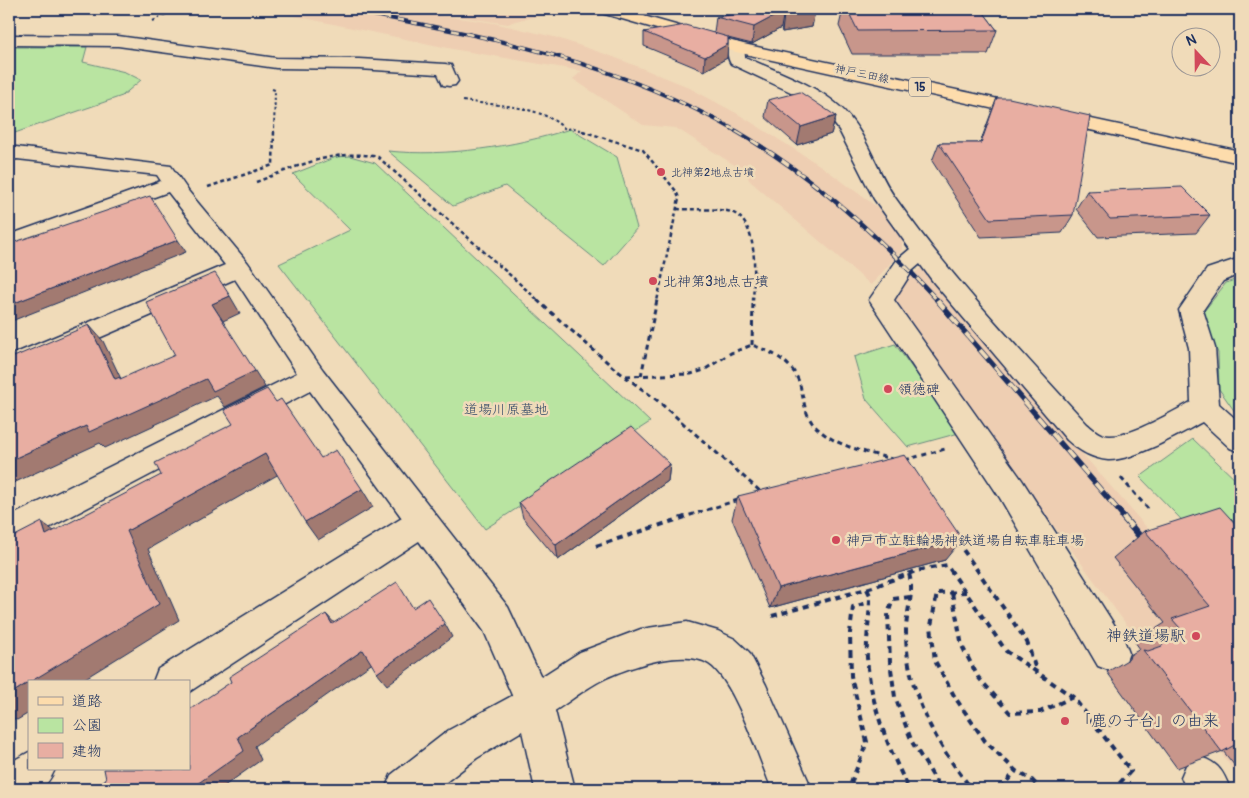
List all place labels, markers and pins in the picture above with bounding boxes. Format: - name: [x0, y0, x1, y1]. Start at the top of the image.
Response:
- marker: 北神第2地点古墳: [655, 166, 667, 178]
- place label: 北神第2地点古墳: [671, 166, 754, 179]
- place label: 北神第3地点古墳: [663, 273, 769, 290]
- marker: 北神第3地点古墳: [647, 275, 659, 287]
- place label: 領徳碑: [898, 381, 940, 398]
- marker: 領徳碑: [882, 383, 894, 395]
- place label: 神戸市立駐輪場神鉄道場自転車駐車場: [846, 532, 1084, 549]
- marker: 神戸市立駐輪場神鉄道場自転車駐車場: [830, 534, 842, 546]
- place label: 神鉄道場駅: [1106, 626, 1186, 646]
- marker: 神鉄道場駅: [1190, 630, 1202, 642]
- place label: 「鹿の子台」の由来: [1075, 711, 1219, 731]
- marker: 「鹿の子台」の由来: [1059, 715, 1071, 727]

